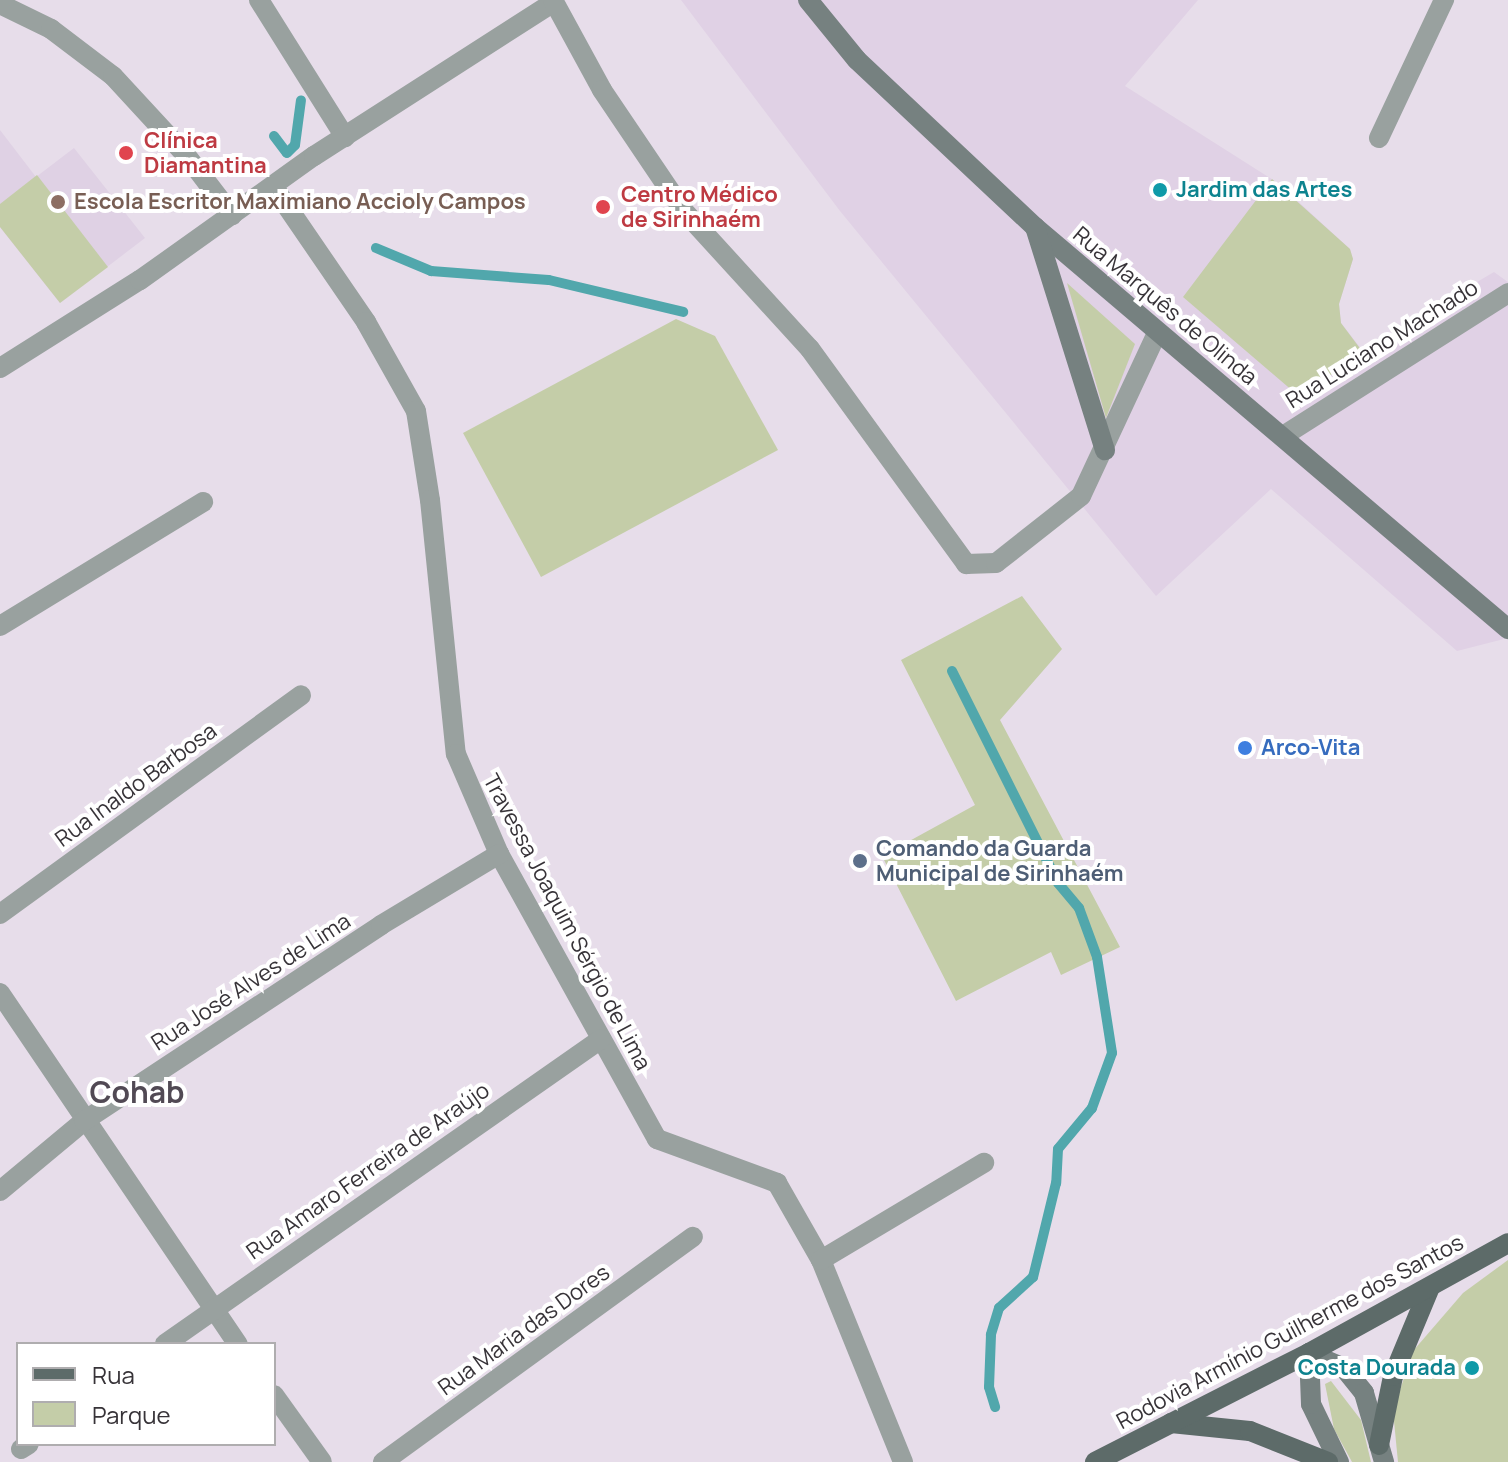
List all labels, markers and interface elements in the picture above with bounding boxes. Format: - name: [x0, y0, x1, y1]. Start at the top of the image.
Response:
- place label: Clínica Diamantina: [144, 127, 267, 178]
- marker: Clínica Diamantina: [115, 142, 137, 164]
- place label: Jardim das Artes: [1176, 177, 1352, 203]
- place label: Centro Médico de Sirinhaém: [621, 181, 778, 232]
- marker: Jardim das Artes: [1151, 181, 1169, 199]
- place label: Escola Escritor Maximiano Accioly Campos: [74, 189, 526, 215]
- marker: Escola Escritor Maximiano Accioly Campos: [49, 193, 67, 211]
- marker: Centro Médico de Sirinhaém: [592, 196, 614, 218]
- street label: Rua Marquês de Olinda: [1068, 221, 1262, 391]
- street label: Rua Luciano Machado: [1281, 274, 1483, 414]
- street label: Rua Inaldo Barbosa: [50, 718, 222, 852]
- place label: Arco-Vita: [1261, 735, 1361, 761]
- marker: Arco-Vita: [1236, 739, 1254, 757]
- street label: Travessa Joaquim Sérgio de Lima: [478, 770, 656, 1074]
- place label: Comando da Guarda Municipal de Sirinhaém: [876, 835, 1123, 886]
- marker: Comando da Guarda Municipal de Sirinhaém: [851, 852, 869, 870]
- street label: Rua José Alves de Lima: [147, 908, 355, 1056]
- district label: Cohab: [89, 1074, 185, 1110]
- street label: Rua Amaro Ferreira de Araújo: [241, 1077, 495, 1265]
- street label: Rodovia Armínio Guilherme dos Santos: [1112, 1229, 1468, 1435]
- street label: Rua Maria das Dores: [433, 1259, 615, 1401]
- legend: [16, 1342, 276, 1446]
- place label: Costa Dourada: [1298, 1355, 1456, 1381]
- text: Rua: [92, 1358, 135, 1391]
- marker: Costa Dourada: [1463, 1359, 1481, 1377]
- text: Parque: [92, 1398, 170, 1431]

